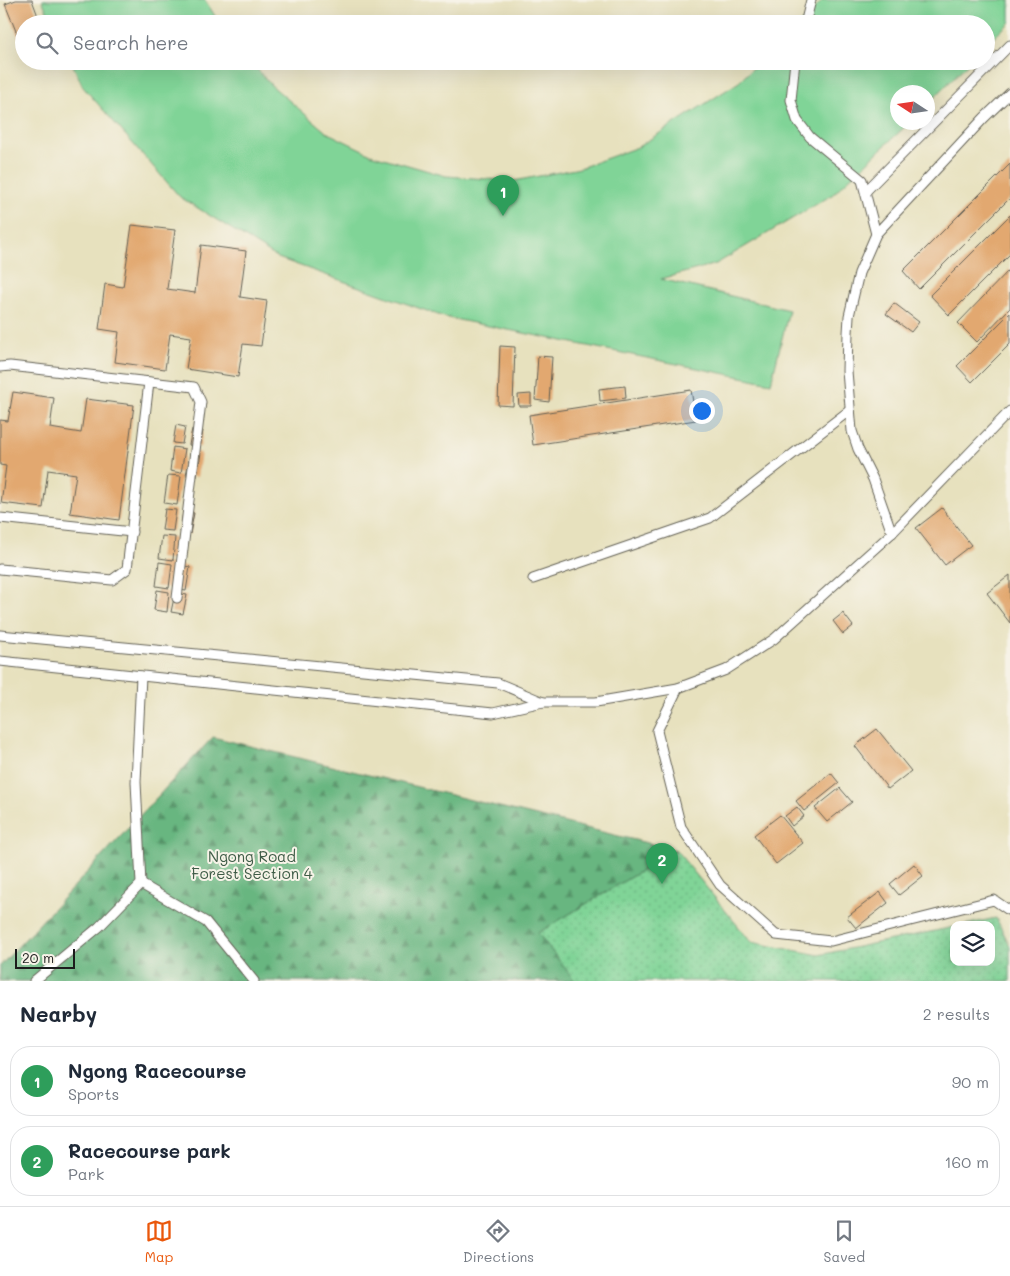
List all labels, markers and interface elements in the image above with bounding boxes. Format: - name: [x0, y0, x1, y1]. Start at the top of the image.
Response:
- search box: [15, 15, 995, 70]
- icon: search: [33, 29, 61, 57]
- text: Search here: [73, 30, 189, 55]
- north arrow: [890, 85, 935, 130]
- pin: 1: [487, 175, 519, 216]
- your location: [689, 398, 715, 424]
- pin: 2: [646, 843, 678, 884]
- park label: Ngong Road Forest Section 4: [191, 846, 313, 883]
- map controls: [950, 921, 995, 966]
- button: layers: [950, 921, 995, 966]
- scale bar: [15, 946, 75, 969]
- text: 20 m: [22, 948, 54, 967]
- text: Nearby: [20, 1000, 97, 1027]
- text: 2 results: [923, 1003, 990, 1024]
- text: Ngong Racecourse: [68, 1058, 246, 1083]
- text: 1: [33, 1071, 41, 1092]
- text: 90 m: [952, 1071, 989, 1092]
- text: Sports: [68, 1083, 119, 1104]
- text: Racecourse park: [68, 1138, 231, 1163]
- text: 2: [33, 1151, 41, 1172]
- text: 160 m: [944, 1151, 989, 1172]
- text: Park: [68, 1163, 104, 1184]
- tab: Map: [145, 1217, 173, 1266]
- tab: Directions: [463, 1217, 534, 1266]
- tab: Saved: [824, 1217, 865, 1266]

